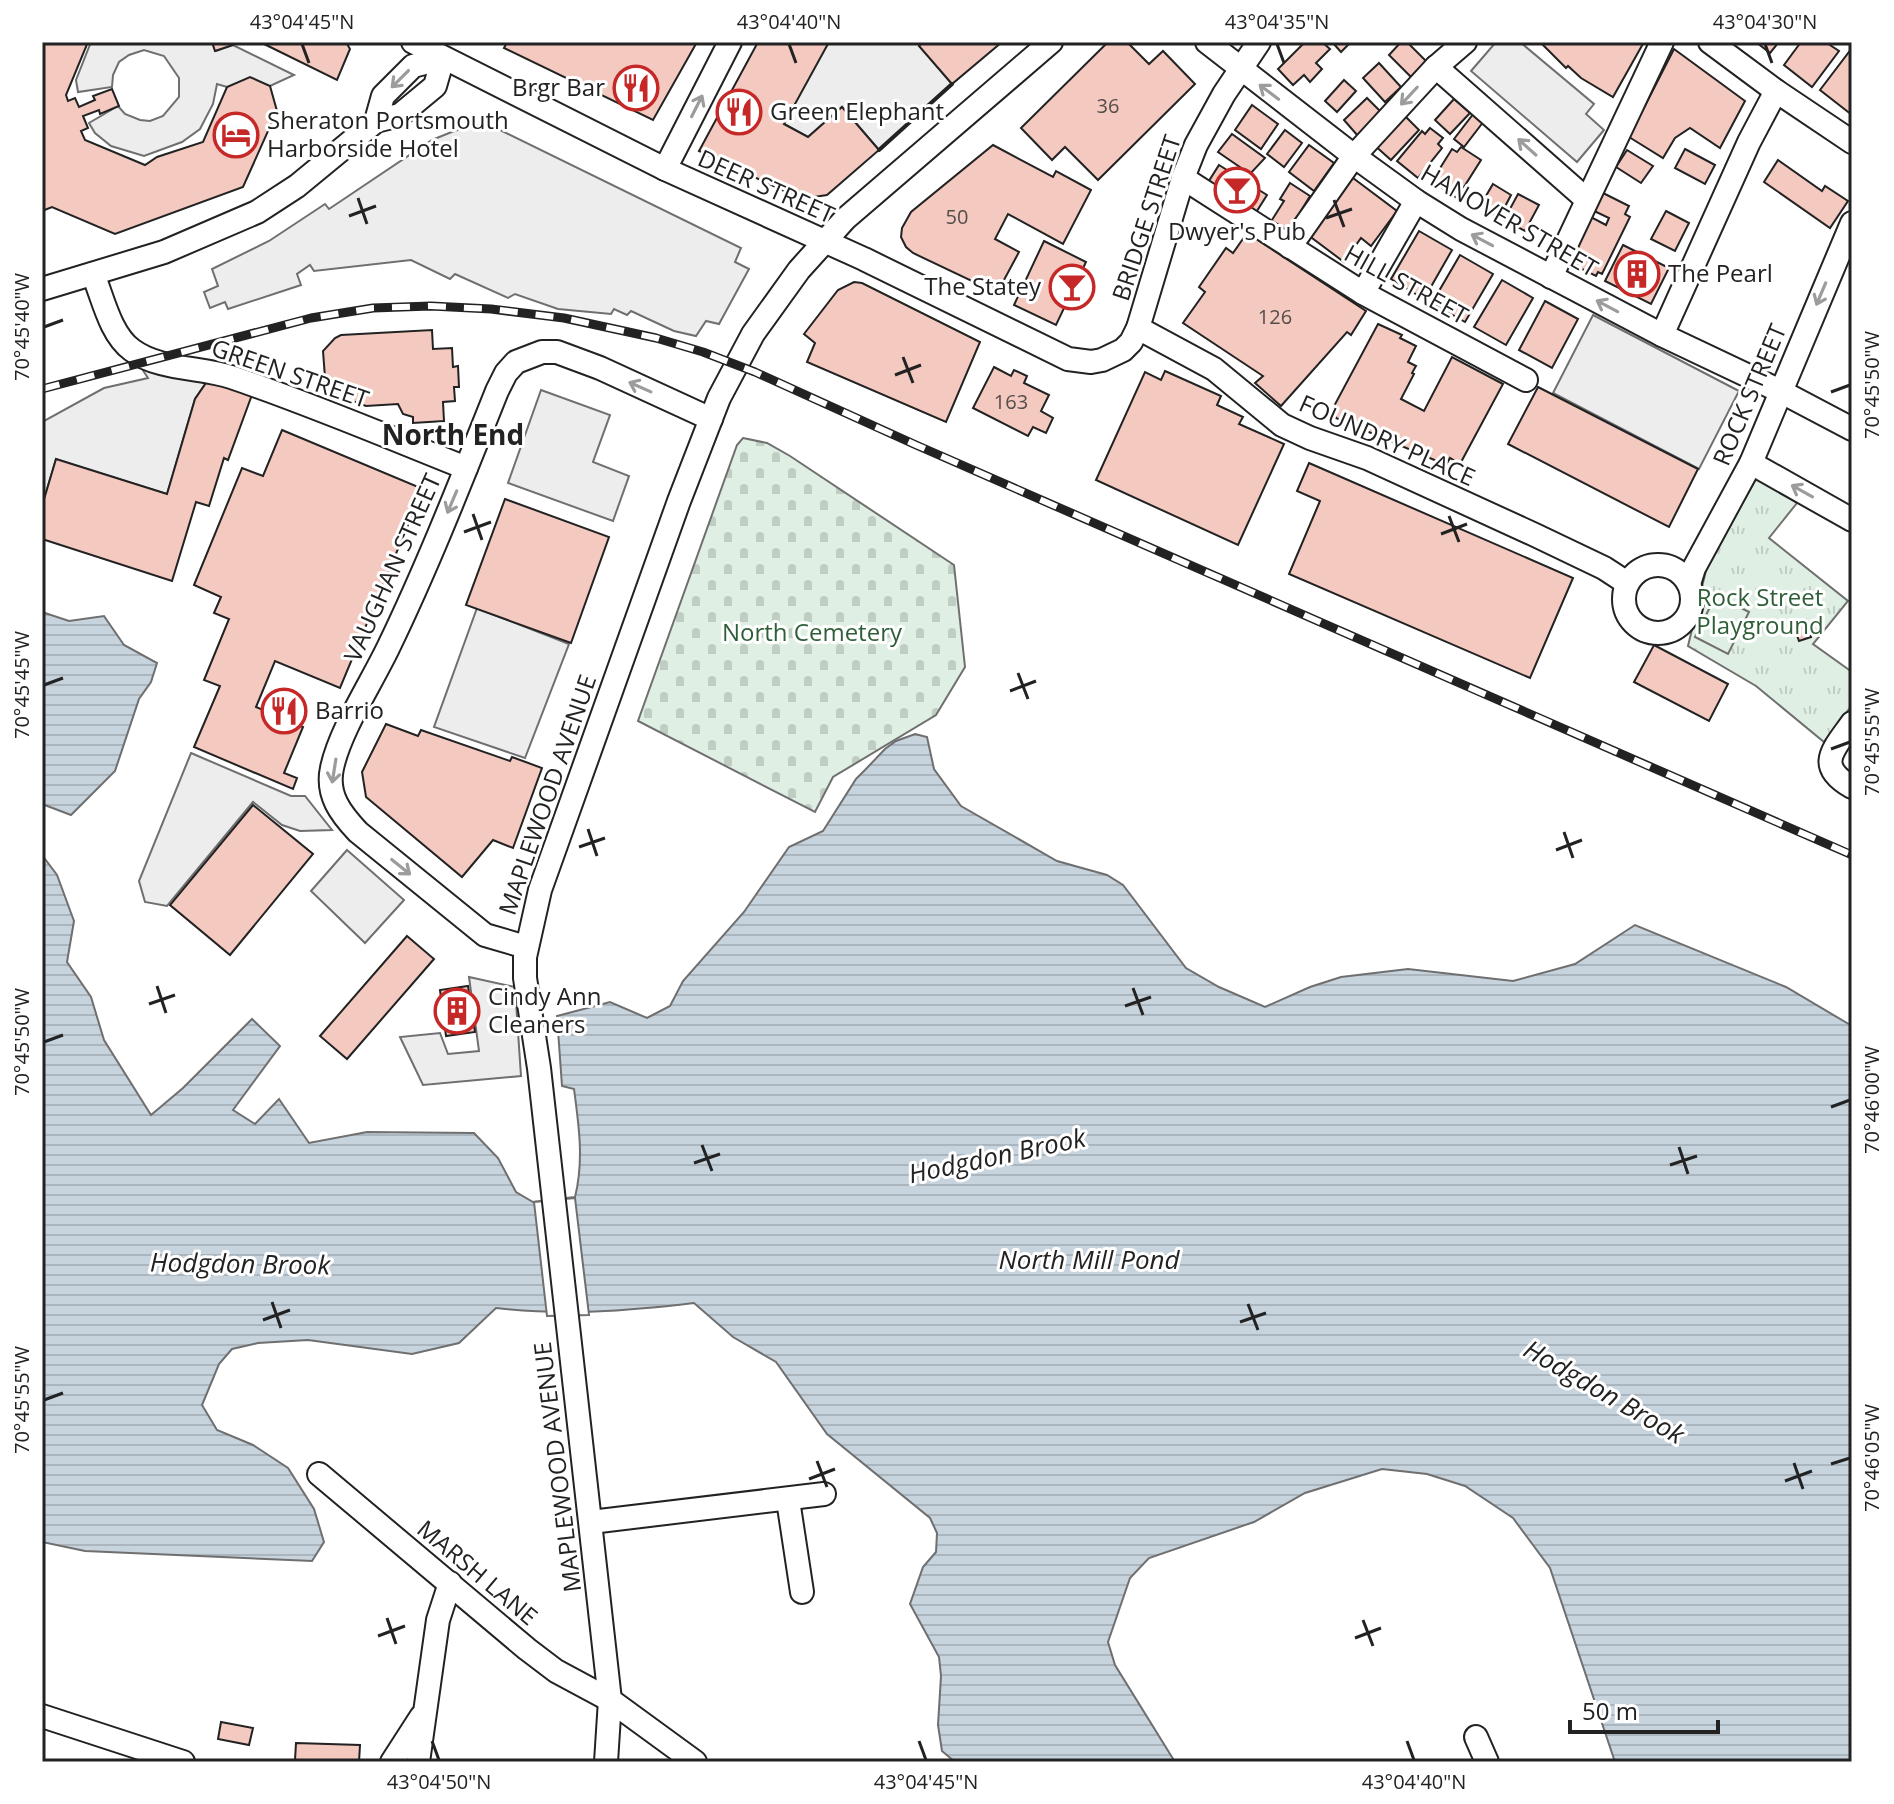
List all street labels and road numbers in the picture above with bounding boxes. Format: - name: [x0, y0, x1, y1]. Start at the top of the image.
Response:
- street label: BRIDGE STREET: [1103, 130, 1188, 305]
- street label: DEER STREET: [693, 141, 840, 230]
- street label: HANOVER STREET: [1415, 156, 1604, 284]
- street label: HILL STREET: [1339, 236, 1475, 331]
- street label: ROCK STREET: [1704, 319, 1793, 470]
- street label: GREEN STREET: [207, 330, 374, 415]
- street label: FOUNDRY PLACE: [1295, 386, 1481, 493]
- street label: VAUGHAN STREET: [335, 468, 448, 667]
- street label: MAPLEWOOD AVENUE: [490, 670, 603, 919]
- street label: MAPLEWOOD AVENUE: [525, 1340, 588, 1594]
- street label: MARSH LANE: [411, 1512, 545, 1632]

